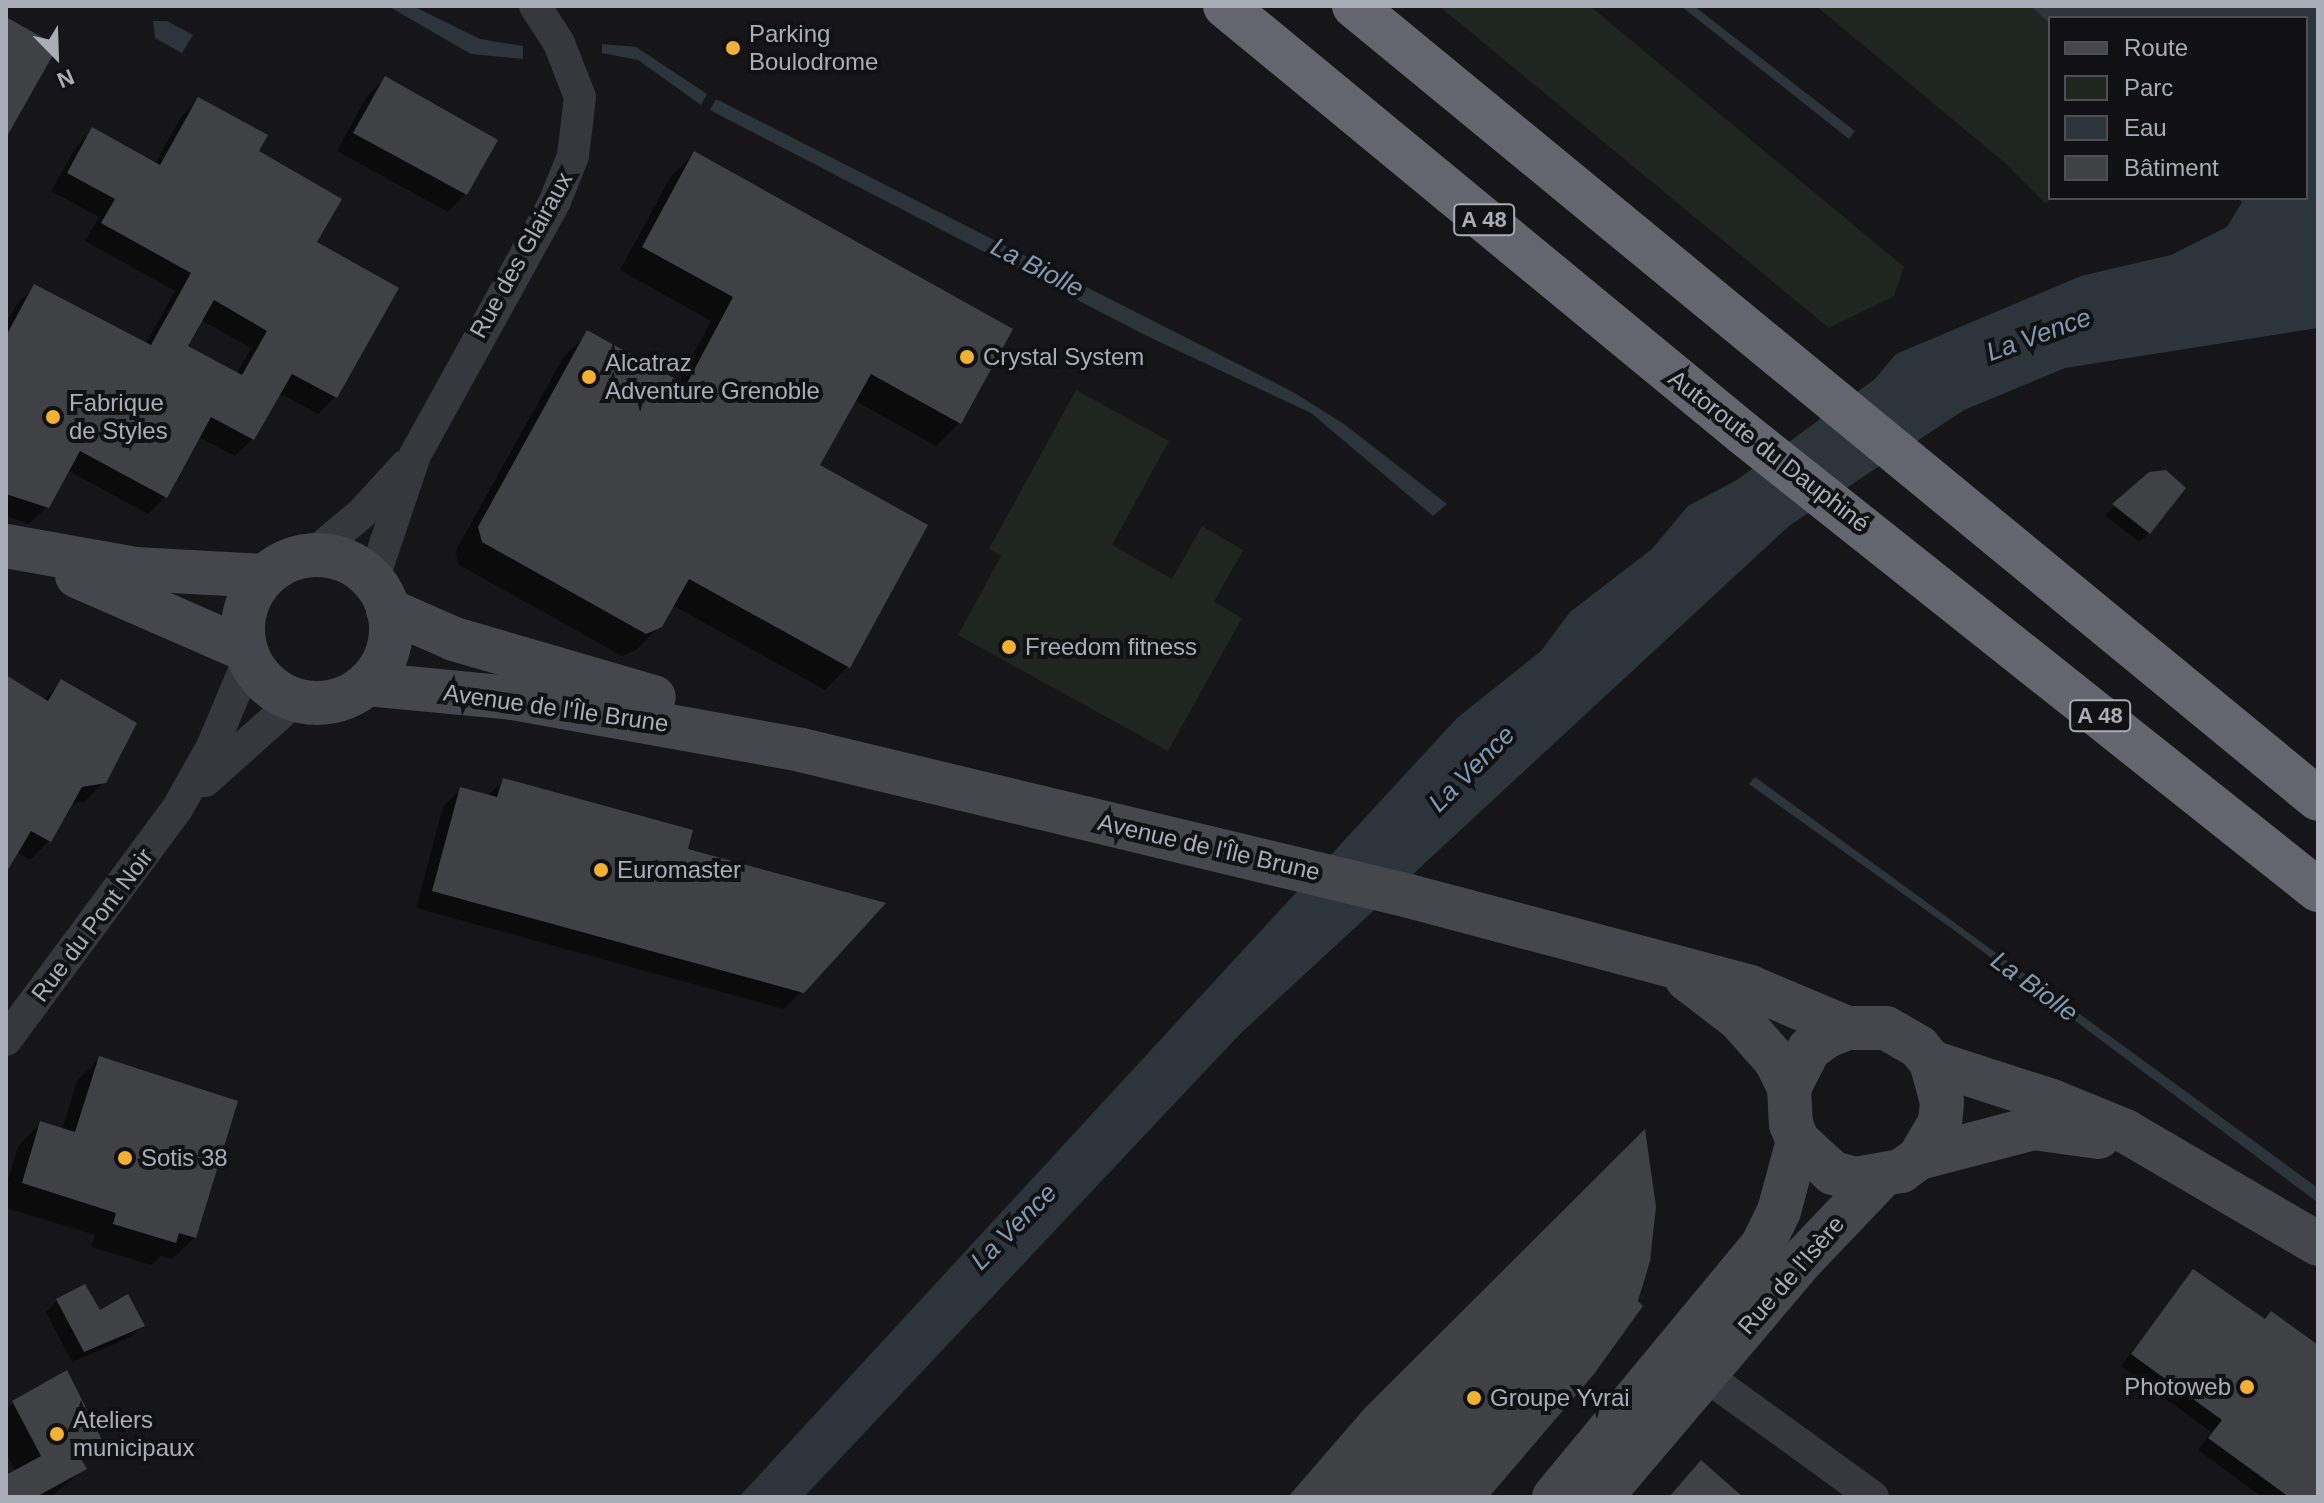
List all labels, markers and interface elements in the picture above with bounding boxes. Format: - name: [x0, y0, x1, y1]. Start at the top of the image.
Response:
- north arrow: [16, 16, 96, 96]
- legend: [2048, 16, 2308, 200]
- place label: Parking Boulodrome: [749, 20, 878, 76]
- text: Route: [2124, 34, 2188, 61]
- marker: Parking Boulodrome: [724, 39, 742, 57]
- text: N: [53, 64, 78, 93]
- text: Parc: [2124, 74, 2173, 101]
- text: Eau: [2124, 114, 2167, 141]
- text: Bâtiment: [2124, 154, 2219, 181]
- street label: Rue des Glairaux: [463, 167, 579, 343]
- road number: A 48: [1452, 202, 1516, 238]
- water label: La Biolle: [985, 231, 1089, 305]
- water label: La Vence: [1982, 302, 2096, 368]
- place label: Crystal System: [983, 343, 1144, 371]
- marker: Crystal System: [958, 348, 976, 366]
- place label: Alcatraz Adventure Grenoble: [605, 349, 820, 405]
- street label: Autoroute du Dauphiné: [1663, 364, 1875, 538]
- marker: Alcatraz Adventure Grenoble: [580, 368, 598, 386]
- place label: Fabrique de Styles: [69, 389, 168, 445]
- marker: Fabrique de Styles: [44, 408, 62, 426]
- place label: Freedom fitness: [1025, 633, 1197, 661]
- marker: Freedom fitness: [1000, 638, 1018, 656]
- street label: Avenue de l'Île Brune: [442, 678, 670, 738]
- road number: A 48: [2068, 698, 2132, 734]
- water label: La Vence: [1422, 719, 1522, 819]
- street label: Avenue de l'Île Brune: [1095, 807, 1323, 887]
- street label: Rue du Pont Noir: [25, 843, 159, 1007]
- place label: Euromaster: [617, 856, 741, 884]
- marker: Euromaster: [592, 861, 610, 879]
- water label: La Biolle: [1984, 945, 2084, 1029]
- place label: Sotis 38: [141, 1144, 228, 1172]
- marker: Sotis 38: [116, 1149, 134, 1167]
- water label: La Vence: [964, 1177, 1064, 1277]
- street label: Rue de l'Isère: [1732, 1210, 1850, 1340]
- place label: Photoweb: [2124, 1373, 2231, 1401]
- marker: Photoweb: [2238, 1378, 2256, 1396]
- place label: Groupe Yvrai: [1490, 1384, 1630, 1412]
- marker: Groupe Yvrai: [1465, 1389, 1483, 1407]
- place label: Ateliers municipaux: [73, 1406, 194, 1462]
- marker: Ateliers municipaux: [48, 1425, 66, 1443]

